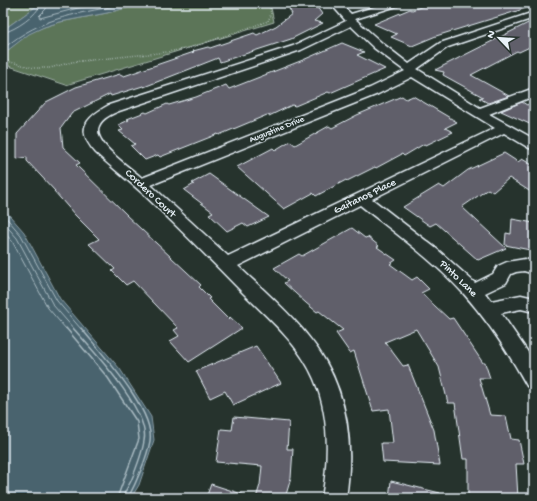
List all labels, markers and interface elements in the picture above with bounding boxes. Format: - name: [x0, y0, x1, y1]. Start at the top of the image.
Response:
- north arrow: [479, 18, 519, 58]
- text: N: [485, 29, 499, 40]
- street label: Augustine Drive: [248, 114, 307, 146]
- street label: Cordero Court: [122, 167, 179, 222]
- street label: Gaitanos Place: [332, 177, 398, 217]
- street label: Pinto Lane: [436, 257, 479, 300]

